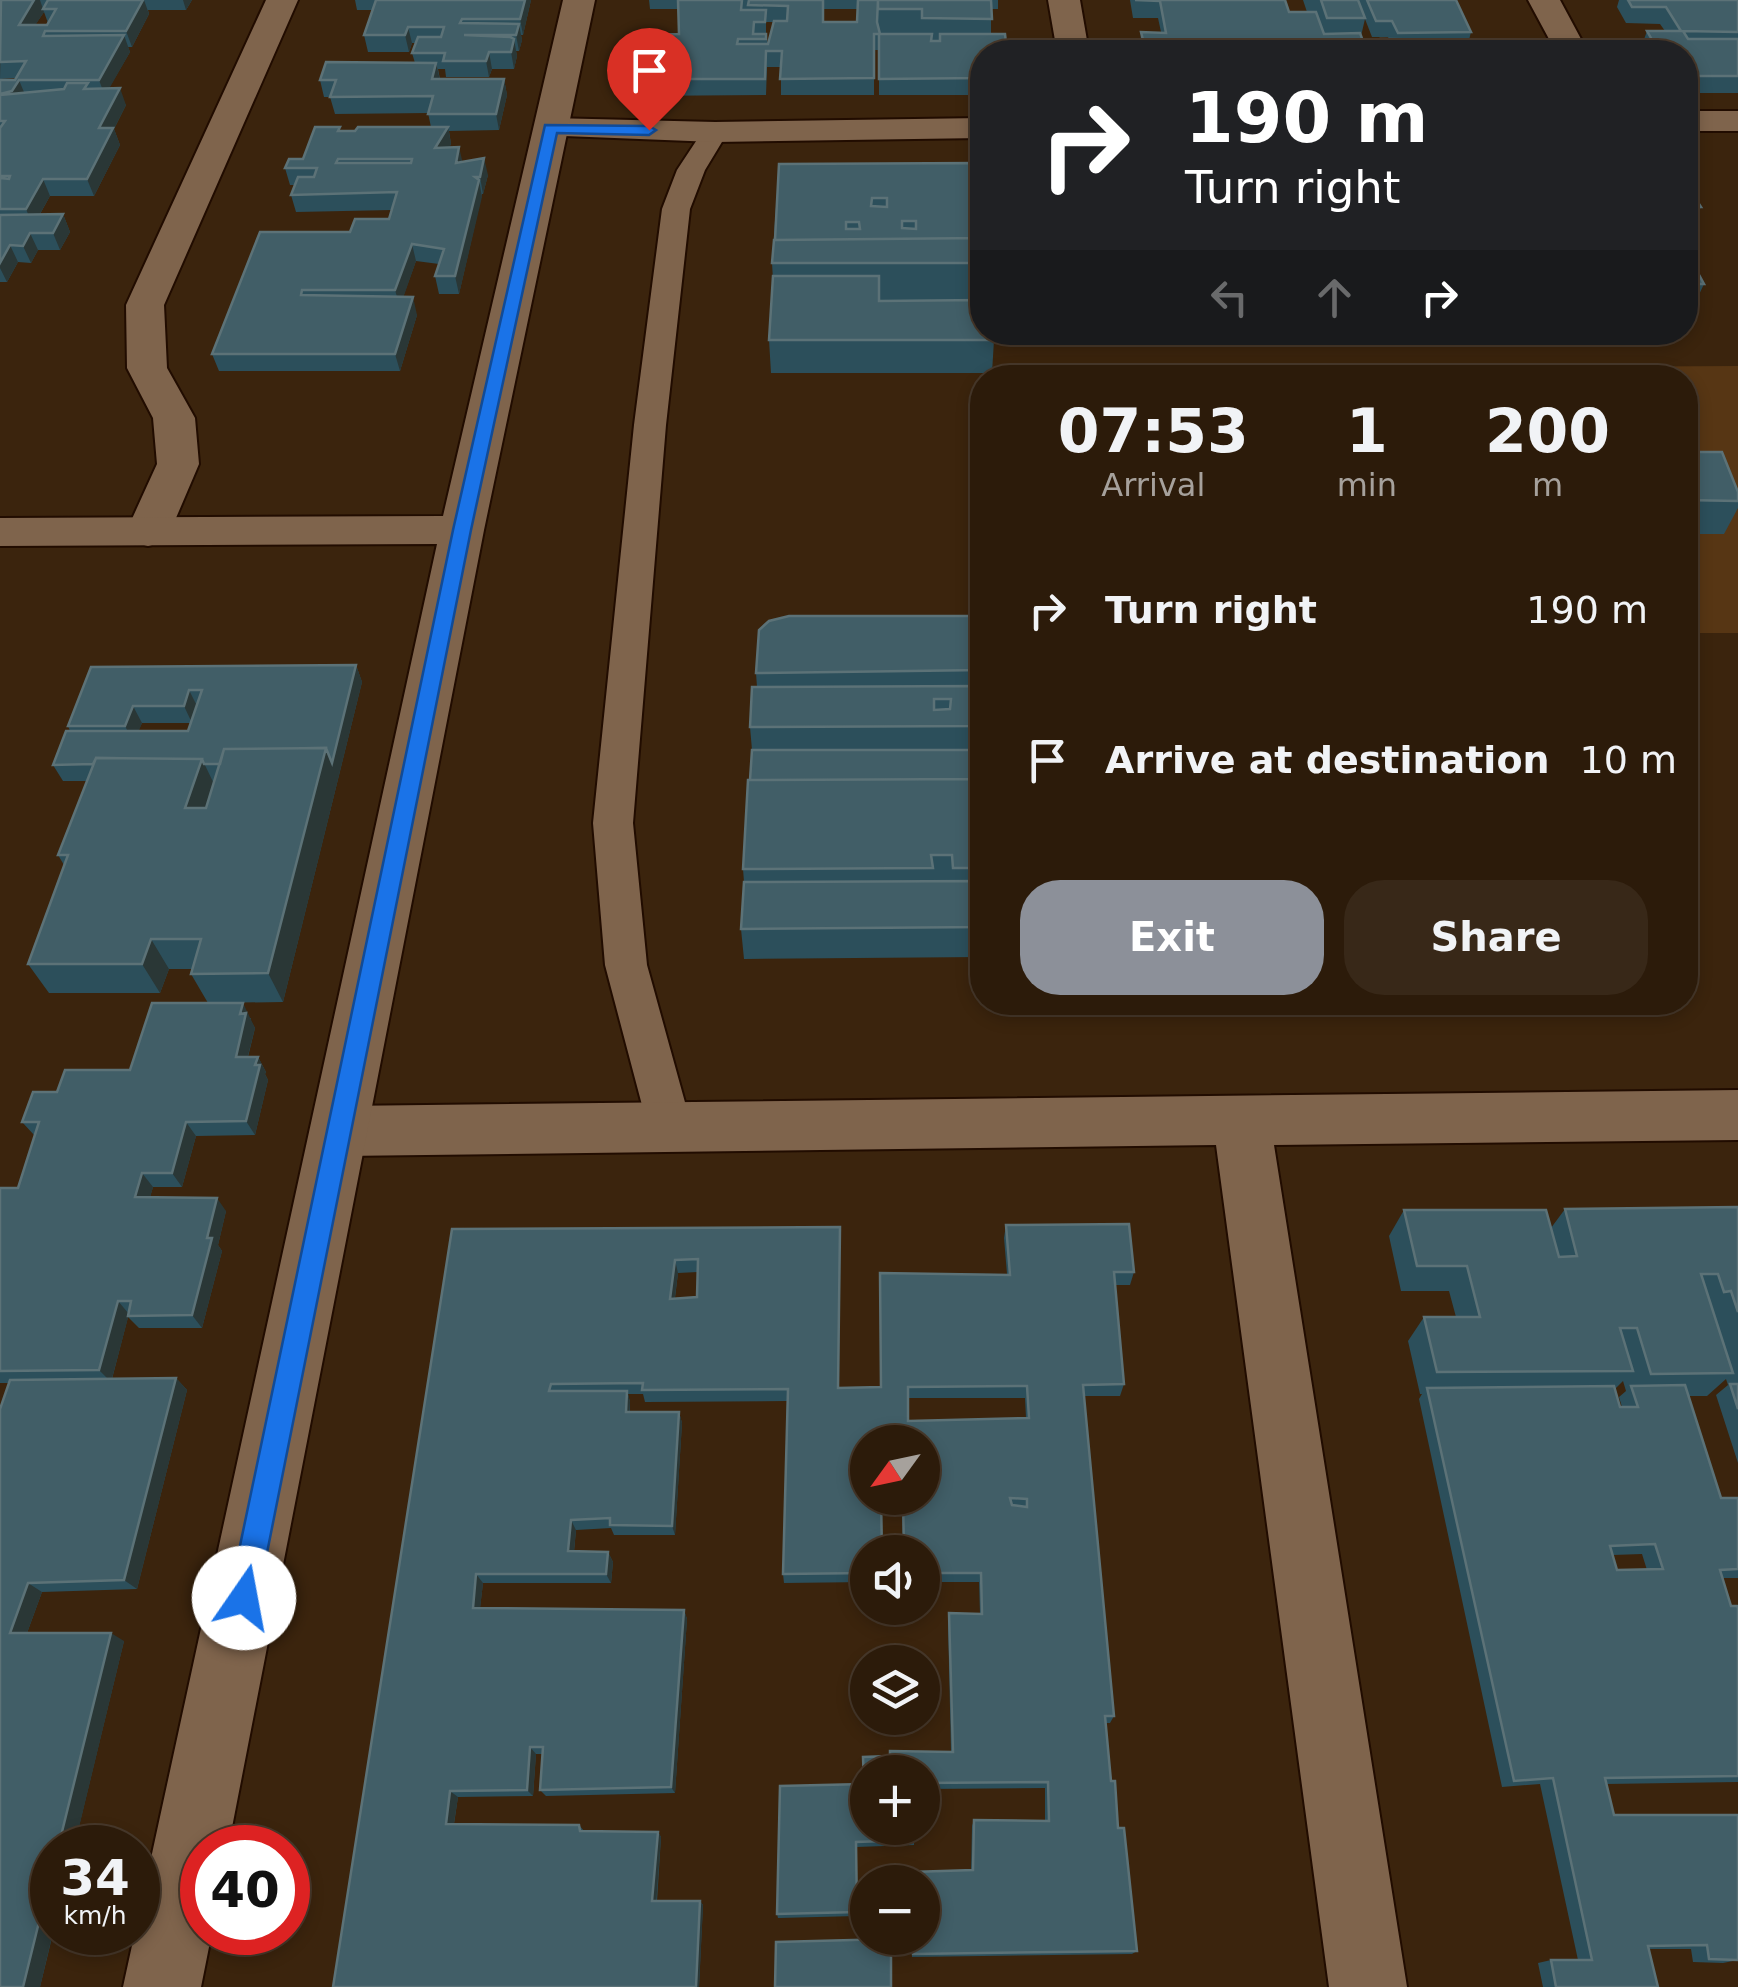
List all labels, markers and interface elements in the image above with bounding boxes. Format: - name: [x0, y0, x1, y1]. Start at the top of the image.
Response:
- pin: [607, 28, 692, 131]
- icon: arrive: [622, 43, 677, 98]
- text: 190 m: [1185, 77, 1428, 159]
- icon: right: [1020, 80, 1150, 210]
- text: Turn right: [1185, 161, 1400, 214]
- icon: left: [1202, 270, 1257, 325]
- icon: ahead: [1307, 270, 1362, 325]
- icon: right: [1412, 270, 1467, 325]
- text: 07:53: [1058, 396, 1249, 466]
- text: 1: [1346, 396, 1388, 466]
- text: 200: [1485, 396, 1610, 466]
- text: Arrival: [1101, 466, 1205, 504]
- text: min: [1337, 466, 1397, 504]
- text: m: [1532, 466, 1563, 504]
- icon: right: [1020, 583, 1075, 638]
- text: Turn right: [1105, 588, 1317, 632]
- text: 190 m: [1526, 588, 1648, 632]
- icon: arrive: [1020, 733, 1075, 788]
- text: Arrive at destination: [1105, 738, 1550, 782]
- text: 10 m: [1580, 738, 1677, 782]
- button: Exit: [1020, 880, 1324, 995]
- button: Share: [1344, 880, 1648, 995]
- north arrow: [850, 1425, 940, 1515]
- map controls: [850, 1425, 940, 1955]
- button: sound: [850, 1535, 940, 1625]
- position arrow: [192, 1546, 296, 1650]
- button: layers: [850, 1645, 940, 1735]
- button: +: [850, 1755, 940, 1845]
- speed limit sign: 40: [180, 1825, 310, 1955]
- text: 34: [60, 1849, 130, 1907]
- button: −: [850, 1865, 940, 1955]
- text: km/h: [63, 1901, 127, 1930]

